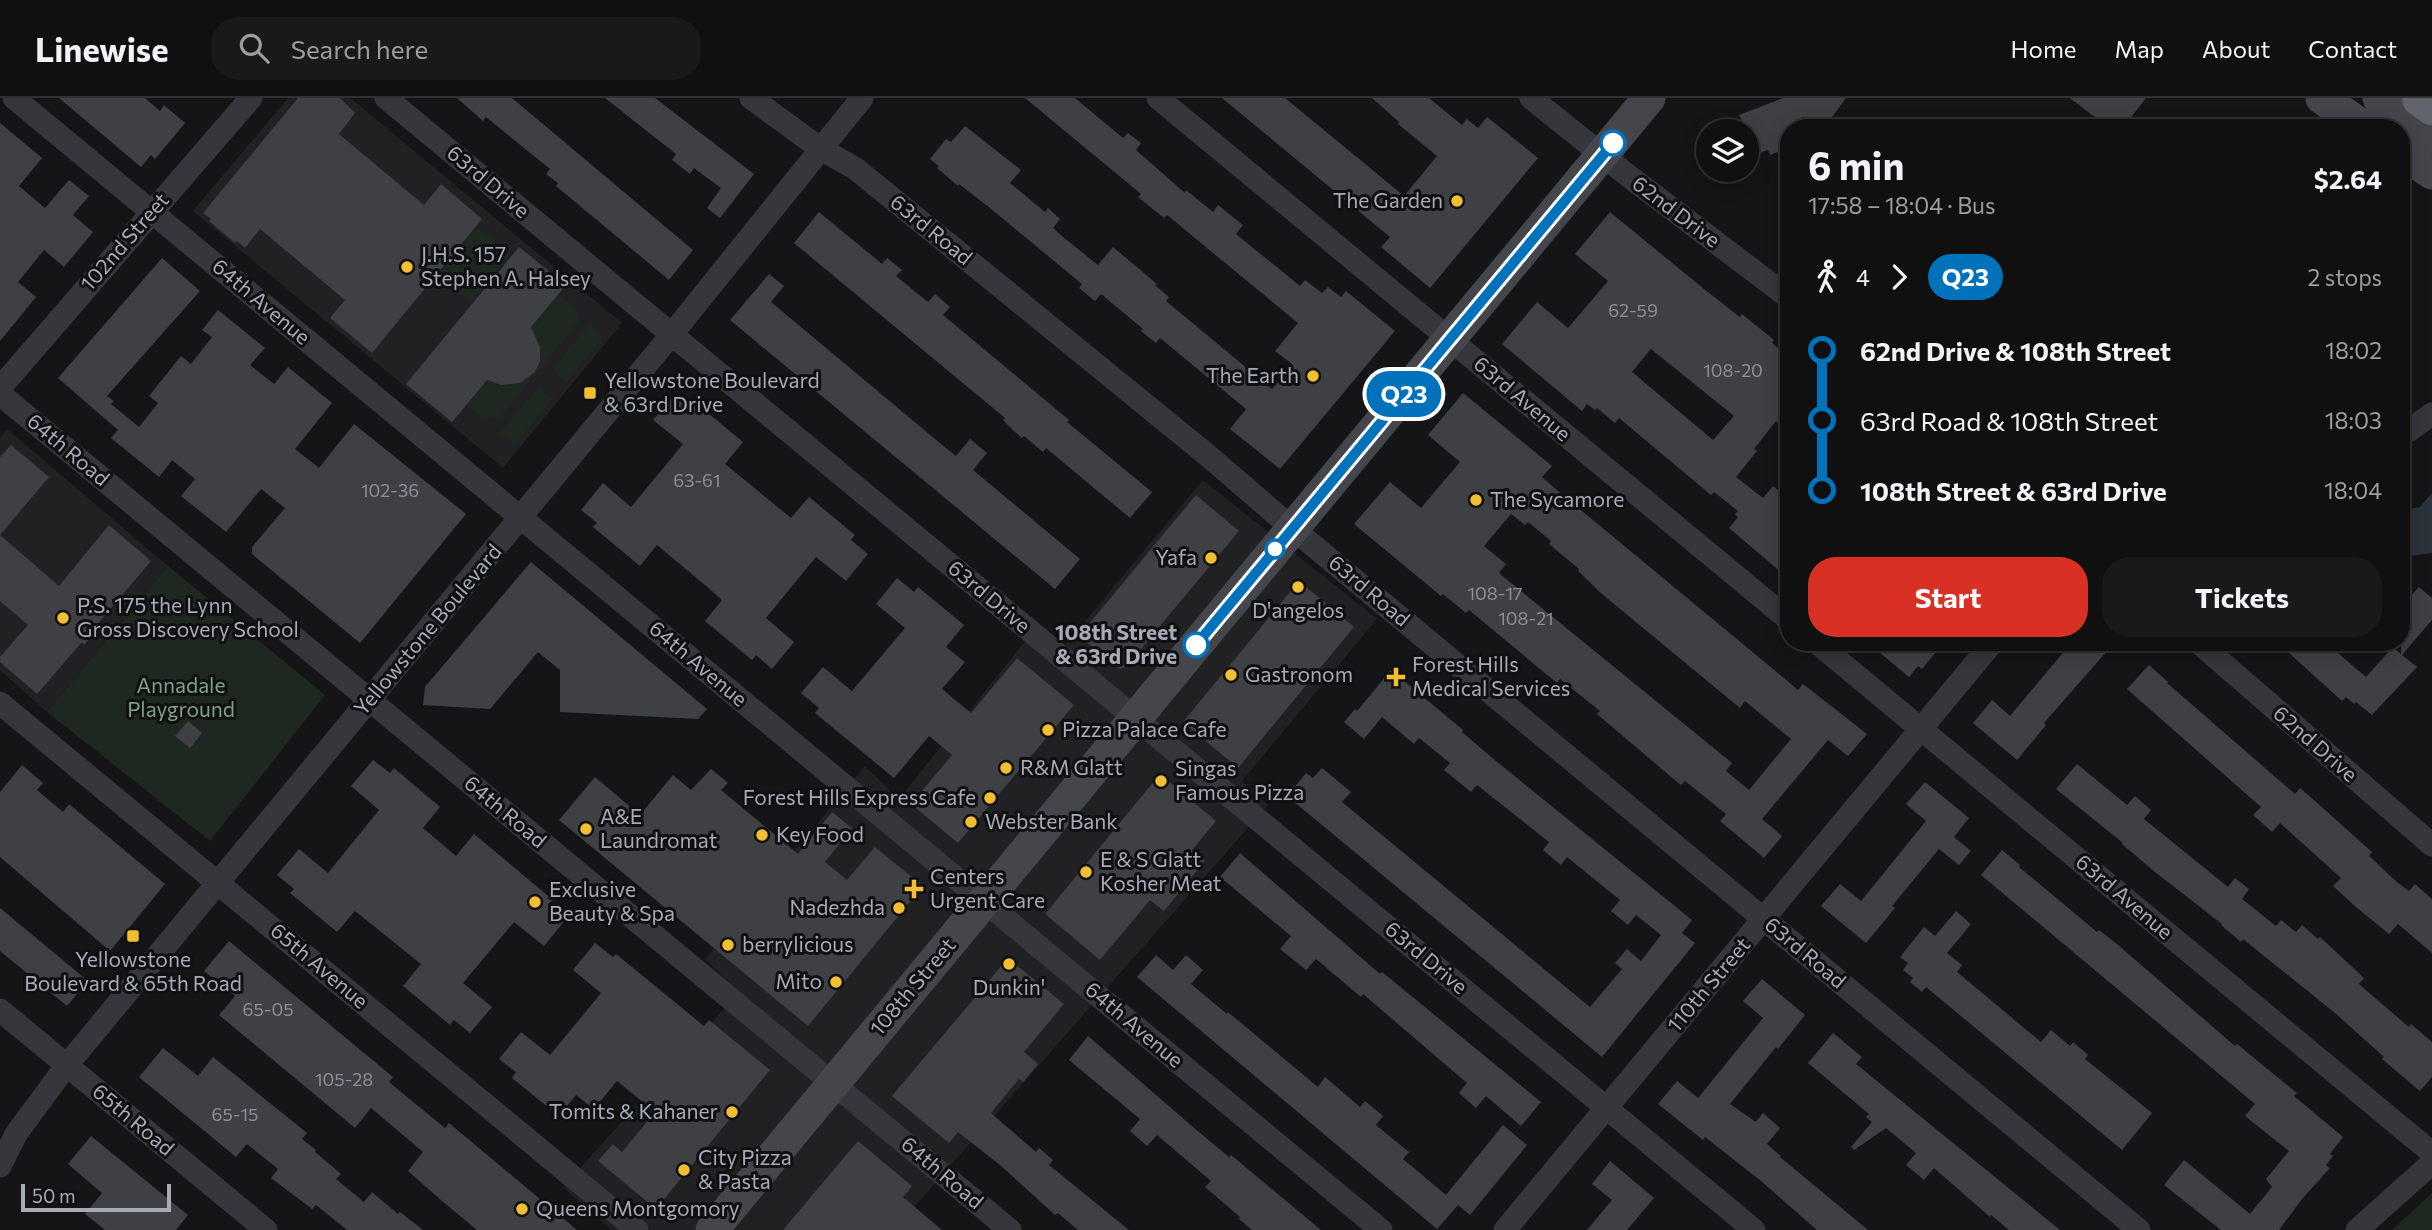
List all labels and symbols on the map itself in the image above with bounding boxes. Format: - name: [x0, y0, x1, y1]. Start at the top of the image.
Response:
- unlabelled marker: [1600, 130, 1626, 156]
- street label: 63rd Drive: [443, 139, 535, 222]
- street label: 62nd Drive: [1628, 170, 1726, 252]
- street label: 102nd Street: [74, 187, 173, 295]
- place label: The Garden: [1333, 187, 1443, 212]
- street label: 63rd Road: [886, 188, 978, 269]
- marker: The Garden: [1449, 193, 1465, 209]
- place label: J.H.S. 157 Stephen A. Halsey: [421, 241, 591, 290]
- street label: 64th Avenue: [208, 253, 316, 349]
- marker: J.H.S. 157 Stephen A. Halsey: [399, 259, 415, 275]
- house number: 62-59: [1608, 299, 1658, 321]
- street label: 63rd Avenue: [1469, 350, 1577, 446]
- house number: 108-20: [1703, 359, 1763, 381]
- place label: The Earth: [1206, 362, 1299, 387]
- place label: Yellowstone Boulevard & 63rd Drive: [604, 367, 820, 416]
- marker: The Earth: [1305, 368, 1321, 384]
- line badge: Q23: [1364, 371, 1444, 417]
- marker: Yellowstone Boulevard & 63rd Drive: [582, 385, 598, 401]
- street label: 64th Road: [23, 407, 115, 490]
- house number: 63-61: [673, 469, 721, 491]
- house number: 102-36: [361, 479, 419, 501]
- place label: The Sycamore: [1490, 486, 1624, 511]
- marker: The Sycamore: [1468, 492, 1484, 508]
- street label: Yellowstone Boulevard: [348, 538, 506, 720]
- unlabelled marker: [1265, 539, 1285, 559]
- place label: Yafa: [1155, 544, 1197, 569]
- street label: 63rd Road: [1324, 549, 1415, 631]
- marker: Yafa: [1203, 550, 1219, 566]
- street label: 63rd Drive: [944, 554, 1036, 637]
- marker: D'angelos: [1290, 579, 1306, 595]
- house number: 108-17: [1467, 582, 1523, 604]
- place label: P.S. 175 the Lynn Gross Discovery School: [77, 592, 299, 641]
- place label: D'angelos: [1252, 597, 1344, 622]
- house number: 108-21: [1498, 607, 1554, 629]
- marker: P.S. 175 the Lynn Gross Discovery School: [55, 610, 71, 626]
- street label: 64th Avenue: [645, 615, 753, 711]
- place label: 108th Street & 63rd Drive: [1055, 619, 1177, 668]
- marker: 108th Street & 63rd Drive: [1183, 632, 1209, 658]
- place label: Forest Hills Medical Services: [1412, 651, 1570, 700]
- place label: Gastronom: [1245, 661, 1353, 686]
- marker: Gastronom: [1223, 667, 1239, 683]
- marker: Forest Hills Medical Services: [1386, 667, 1406, 687]
- park label: Annadale Playground: [127, 672, 235, 721]
- street label: 62nd Drive: [2269, 700, 2363, 786]
- place label: Pizza Palace Cafe: [1062, 716, 1227, 741]
- marker: Pizza Palace Cafe: [1040, 722, 1056, 738]
- place label: R&M Glatt: [1020, 754, 1123, 779]
- place label: Singas Famous Pizza: [1175, 755, 1304, 804]
- marker: R&M Glatt: [998, 760, 1014, 776]
- street label: 64th Road: [460, 769, 552, 852]
- marker: Singas Famous Pizza: [1153, 773, 1169, 789]
- place label: Forest Hills Express Cafe: [743, 784, 976, 809]
- marker: Forest Hills Express Cafe: [982, 790, 998, 806]
- place label: A&E Laundromat: [600, 803, 717, 852]
- place label: Webster Bank: [985, 808, 1118, 833]
- marker: Webster Bank: [963, 814, 979, 830]
- marker: A&E Laundromat: [578, 821, 594, 837]
- place label: Key Food: [776, 821, 864, 846]
- marker: Key Food: [754, 827, 770, 843]
- place label: E & S Glatt Kosher Meat: [1100, 846, 1221, 895]
- street label: 63rd Avenue: [2071, 848, 2179, 944]
- place label: Centers Urgent Care: [930, 863, 1045, 912]
- marker: E & S Glatt Kosher Meat: [1078, 864, 1094, 880]
- place label: Exclusive Beauty & Spa: [549, 876, 675, 925]
- marker: Centers Urgent Care: [904, 879, 924, 899]
- marker: Exclusive Beauty & Spa: [527, 894, 543, 910]
- place label: Nadezhda: [789, 894, 885, 919]
- marker: Nadezhda: [891, 900, 907, 916]
- street label: 63rd Road: [1760, 911, 1851, 993]
- street label: 63rd Drive: [1381, 915, 1473, 998]
- street label: 65th Avenue: [266, 917, 374, 1013]
- marker: Yellowstone Boulevard & 65th Road: [125, 928, 141, 944]
- place label: berrylicious: [742, 931, 854, 956]
- street label: 108th Street: [864, 932, 960, 1040]
- street label: 110th Street: [1661, 932, 1755, 1036]
- marker: berrylicious: [720, 937, 736, 953]
- place label: Yellowstone Boulevard & 65th Road: [24, 946, 242, 995]
- marker: Dunkin': [1001, 956, 1017, 972]
- place label: Mito: [775, 968, 822, 993]
- marker: Mito: [828, 974, 844, 990]
- place label: Dunkin': [973, 974, 1045, 999]
- street label: 64th Avenue: [1081, 976, 1189, 1072]
- house number: 65-05: [243, 998, 293, 1020]
- house number: 105-28: [315, 1068, 373, 1090]
- street label: 65th Road: [88, 1078, 180, 1160]
- place label: Tomits & Kahaner: [549, 1098, 718, 1123]
- house number: 65-15: [212, 1103, 258, 1125]
- marker: Tomits & Kahaner: [724, 1104, 740, 1120]
- street label: 64th Road: [897, 1130, 989, 1213]
- place label: City Pizza & Pasta: [698, 1144, 792, 1193]
- marker: City Pizza & Pasta: [676, 1162, 692, 1178]
- scale bar: [21, 1181, 172, 1213]
- place label: Queens Montgomory: [536, 1195, 740, 1220]
- marker: Queens Montgomory: [514, 1201, 530, 1217]

